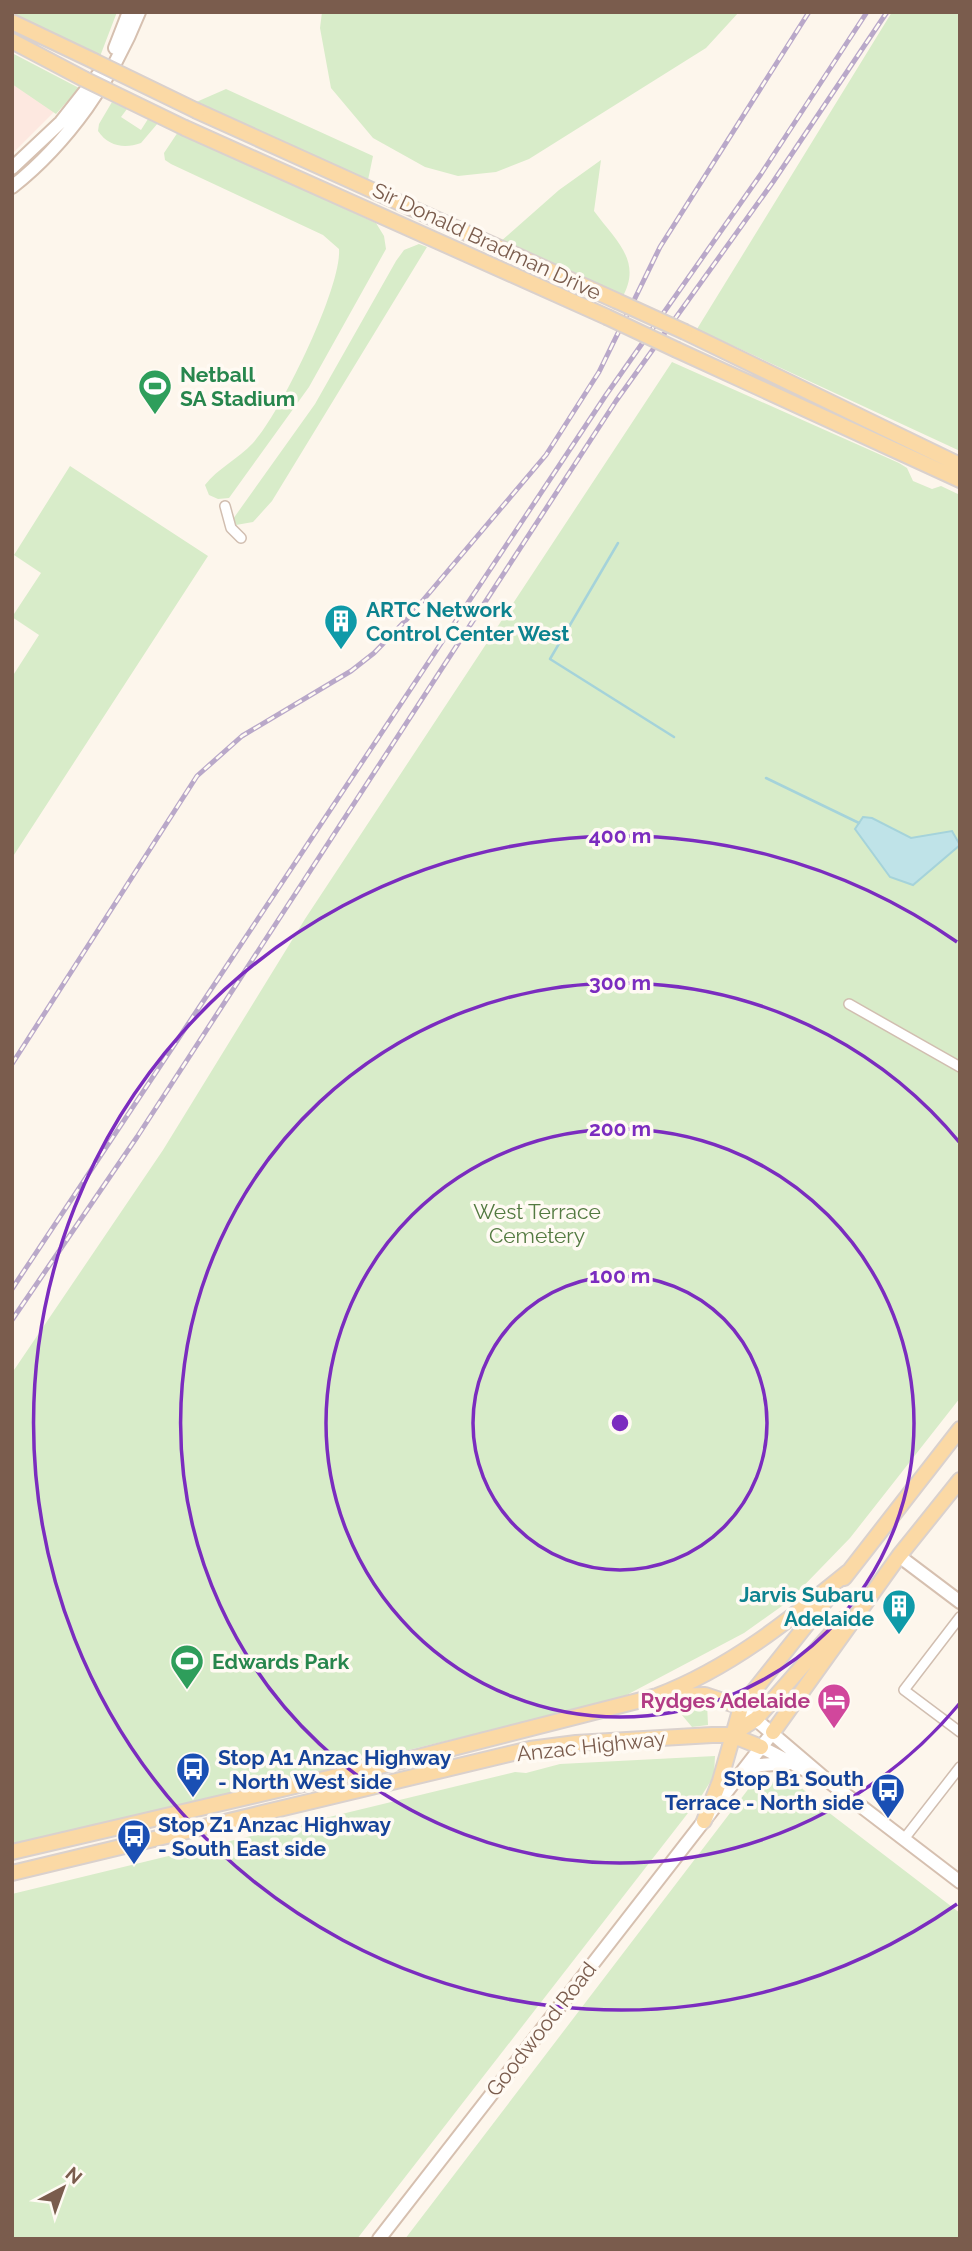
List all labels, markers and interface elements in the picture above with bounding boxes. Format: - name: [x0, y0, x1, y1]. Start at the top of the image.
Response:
- street label: Sir Donald Bradman Drive: [369, 177, 605, 305]
- place label: Netball SA Stadium: [180, 362, 295, 411]
- sports icon: Netball SA Stadium: [136, 367, 174, 416]
- place label: ARTC Network Control Center West: [366, 597, 569, 646]
- building icon: ARTC Network Control Center West: [322, 602, 360, 651]
- text: 400 m: [589, 823, 651, 848]
- text: 300 m: [589, 970, 651, 995]
- text: 200 m: [589, 1116, 651, 1141]
- park label: West Terrace Cemetery: [473, 1199, 601, 1248]
- text: 100 m: [590, 1263, 650, 1288]
- centre of rings: [608, 1411, 632, 1435]
- place label: Jarvis Subaru Adelaide: [739, 1582, 874, 1631]
- building icon: Jarvis Subaru Adelaide: [880, 1587, 918, 1636]
- sports icon: Edwards Park: [168, 1642, 206, 1691]
- place label: Edwards Park: [212, 1649, 349, 1674]
- hotel icon: Rydges Adelaide: [815, 1681, 853, 1730]
- place label: Rydges Adelaide: [641, 1688, 810, 1713]
- street label: Anzac Highway: [515, 1726, 667, 1766]
- place label: Stop A1 Anzac Highway - North West side: [218, 1745, 452, 1794]
- bus stop icon: Stop A1 Anzac Highway - North West side: [174, 1750, 212, 1799]
- place label: Stop B1 South Terrace - North side: [665, 1766, 864, 1815]
- bus stop icon: Stop B1 South Terrace - North side: [869, 1771, 907, 1820]
- place label: Stop Z1 Anzac Highway - South East side: [158, 1812, 391, 1861]
- bus stop icon: Stop Z1 Anzac Highway - South East side: [115, 1817, 153, 1866]
- street label: Goodwood Road: [481, 1957, 601, 2101]
- north arrow: [28, 2153, 98, 2223]
- text: N: [61, 2162, 87, 2188]

